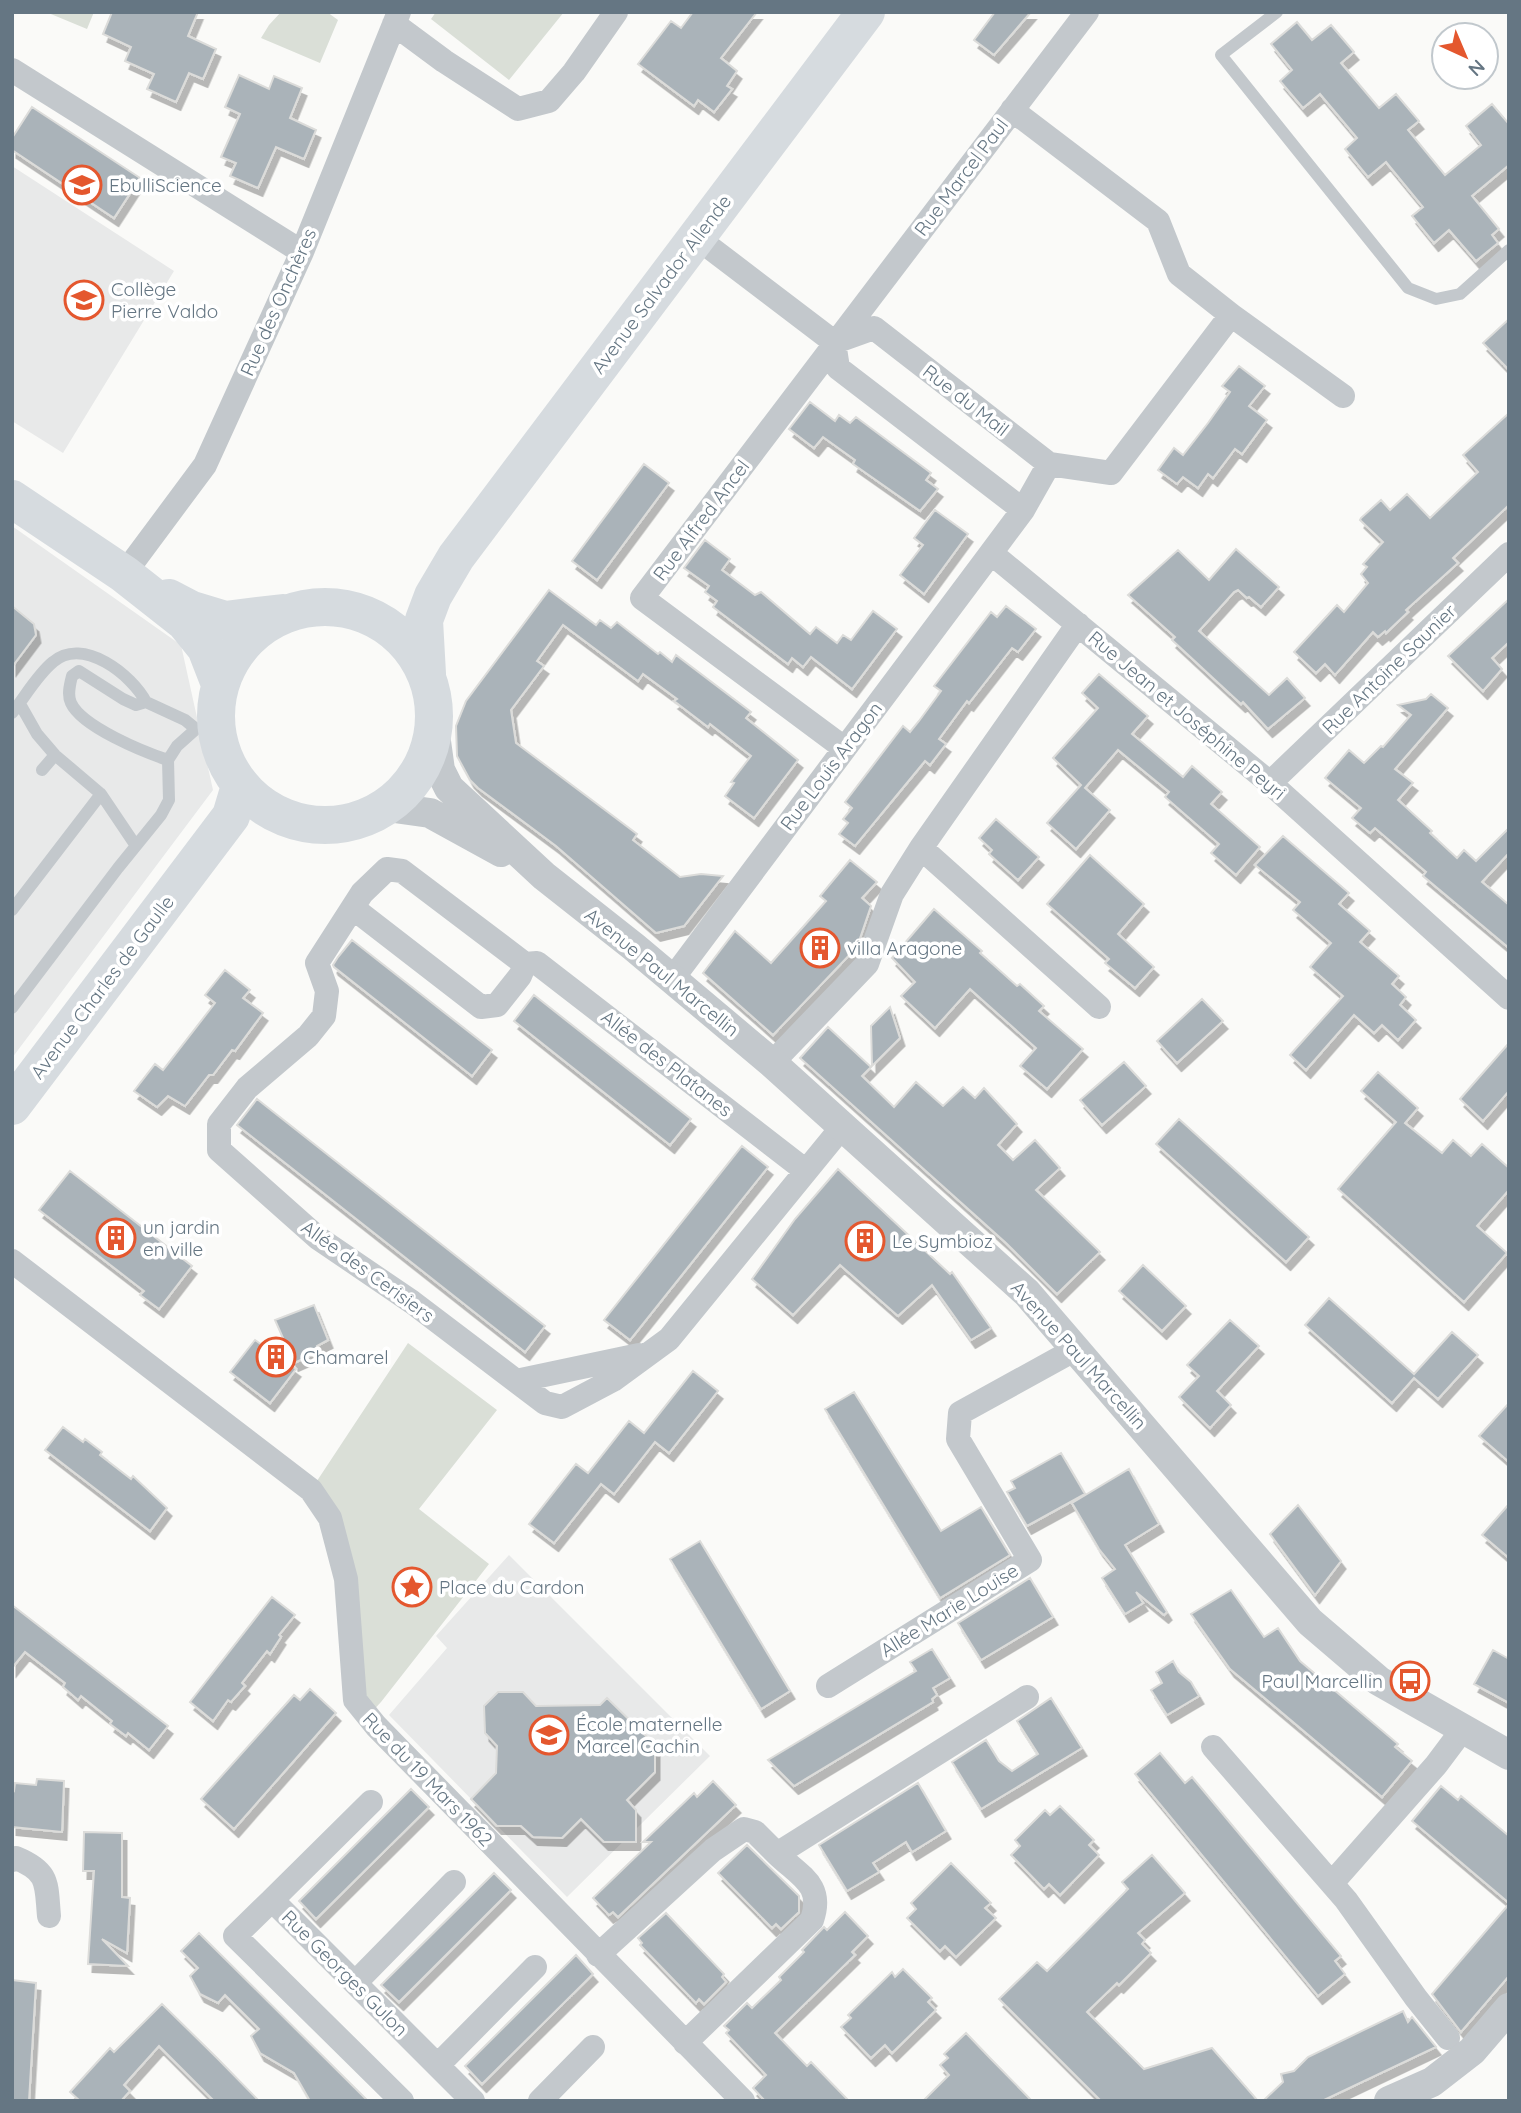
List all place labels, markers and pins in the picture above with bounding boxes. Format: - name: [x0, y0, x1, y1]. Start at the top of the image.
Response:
- school or university icon: EbulliScience: [61, 164, 103, 206]
- place label: EbulliScience: [109, 173, 222, 197]
- place label: Collège Pierre Valdo: [111, 277, 218, 323]
- school or university icon: Collège Pierre Valdo: [63, 279, 105, 321]
- building icon: villa Aragone: [799, 927, 841, 969]
- place label: villa Aragone: [847, 936, 962, 960]
- place label: un jardin en ville: [143, 1215, 220, 1261]
- building icon: un jardin en ville: [95, 1217, 137, 1259]
- building icon: Le Symbioz: [844, 1220, 886, 1262]
- place label: Le Symbioz: [892, 1229, 993, 1253]
- building icon: Chamarel: [255, 1336, 297, 1378]
- place label: Chamarel: [303, 1345, 389, 1369]
- place icon: Place du Cardon: [391, 1566, 433, 1608]
- place label: Place du Cardon: [439, 1575, 585, 1599]
- bus stop icon: Paul Marcellin: [1389, 1660, 1431, 1702]
- place label: Paul Marcellin: [1262, 1669, 1383, 1693]
- place label: École maternelle Marcel Cachin: [576, 1712, 722, 1758]
- school or university icon: École maternelle Marcel Cachin: [528, 1714, 570, 1756]

